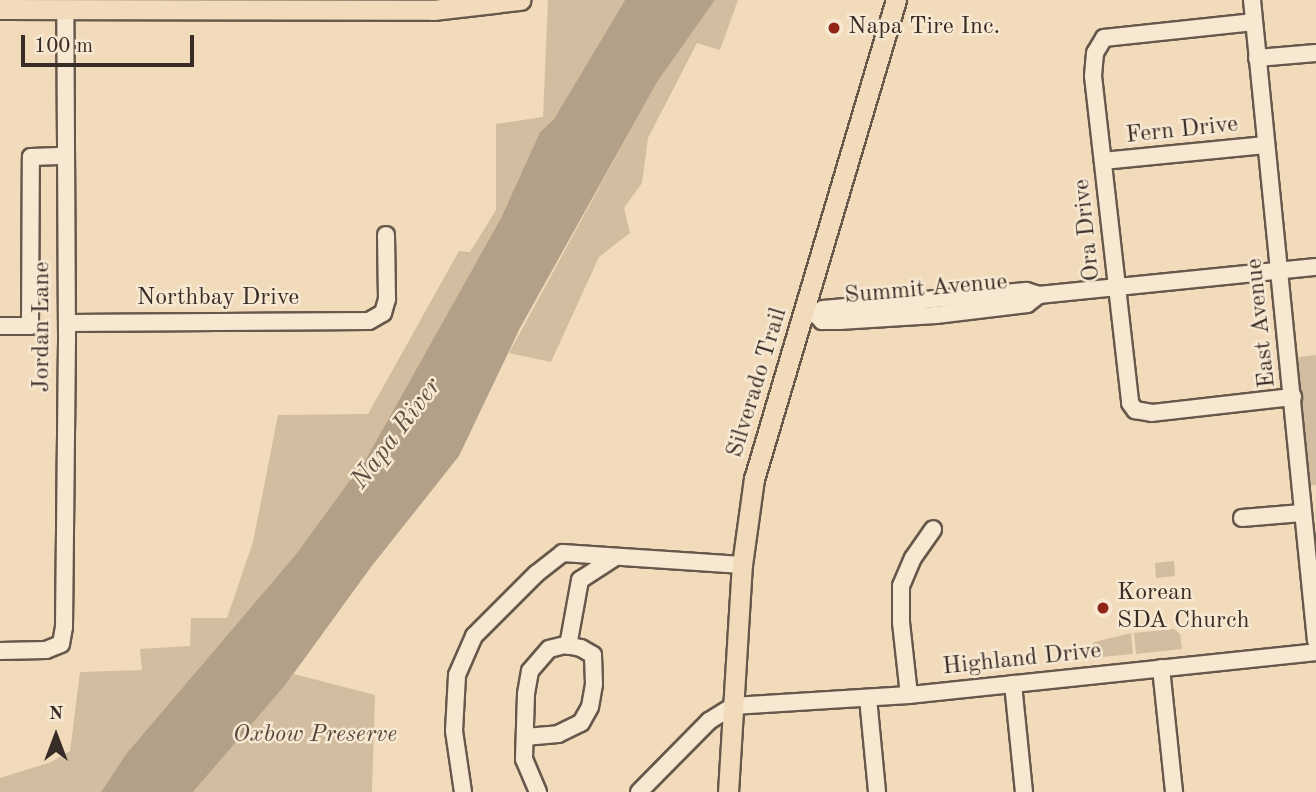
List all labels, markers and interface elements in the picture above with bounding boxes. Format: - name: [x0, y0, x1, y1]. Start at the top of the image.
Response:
- place label: Napa Tire Inc.: [848, 14, 1000, 42]
- marker: Napa Tire Inc.: [826, 20, 842, 36]
- scale bar: [24, 21, 198, 65]
- text: 100 m: [34, 36, 93, 57]
- street label: Fern Drive: [1124, 111, 1240, 151]
- street label: Ora Drive: [1068, 177, 1108, 283]
- street label: East Avenue: [1241, 257, 1283, 389]
- street label: Jordan Lane: [29, 262, 57, 392]
- street label: Summit Avenue: [843, 269, 1009, 311]
- street label: Northbay Drive: [137, 285, 299, 313]
- street label: Silverado Trail: [722, 305, 794, 461]
- water label: Napa River: [345, 372, 449, 496]
- place label: Korean SDA Church: [1117, 580, 1249, 636]
- marker: Korean SDA Church: [1095, 600, 1111, 616]
- street label: Highland Drive: [941, 637, 1103, 683]
- north arrow: [21, 701, 91, 771]
- text: N: [49, 705, 63, 724]
- park label: Oxbow Preserve: [233, 722, 397, 750]

